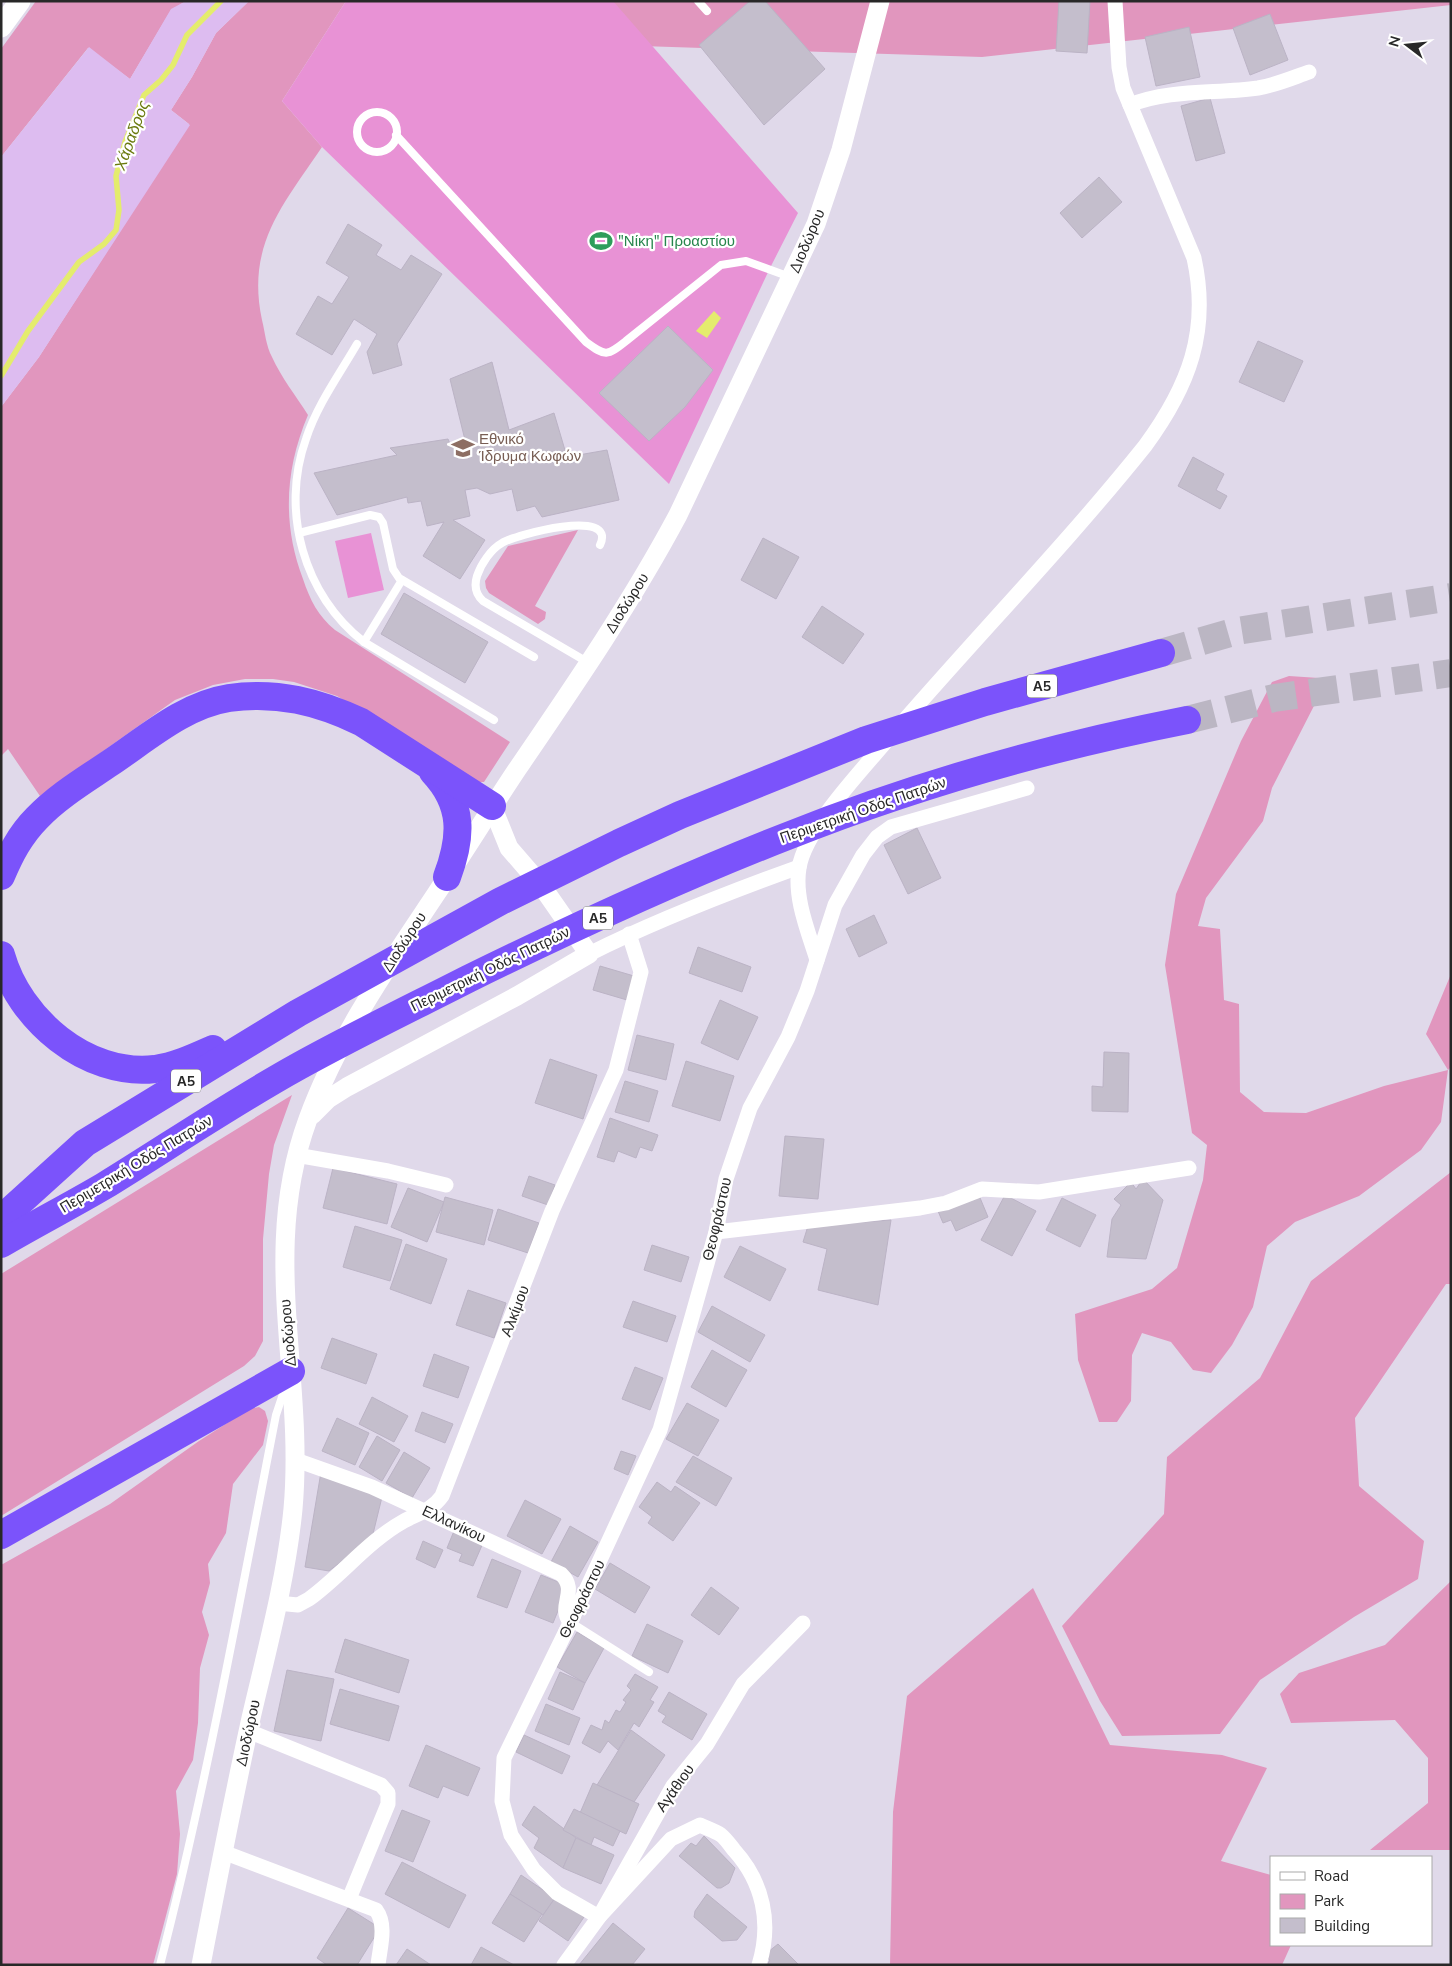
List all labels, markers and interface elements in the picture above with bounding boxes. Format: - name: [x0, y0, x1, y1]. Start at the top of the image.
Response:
- north arrow: [1382, 20, 1432, 70]
- text: N: [1384, 34, 1406, 49]
- water label: Χάραδρος: [109, 97, 155, 174]
- street label: Διοδώρου: [785, 206, 829, 276]
- sports icon: "Νίκη" Προαστίου: [588, 228, 614, 254]
- place label: "Νίκη" Προαστίου: [618, 231, 735, 251]
- place label: Εθνικό Ίδρυμα Κωφών: [478, 429, 581, 466]
- school or university icon: Εθνικό Ίδρυμα Κωφών: [450, 435, 476, 461]
- street label: Διοδώρου: [601, 569, 653, 637]
- road number: Α5: [1027, 674, 1057, 698]
- street label: Περιμετρική Οδός Πατρών: [777, 772, 949, 848]
- road number: Α5: [583, 906, 613, 930]
- street label: Διοδώρου: [377, 908, 431, 976]
- street label: Περιμετρική Οδός Πατρών: [407, 922, 573, 1016]
- road number: Α5: [171, 1070, 201, 1092]
- street label: Περιμετρική Οδός Πατρών: [56, 1110, 216, 1218]
- street label: Θεοφράστου: [698, 1175, 736, 1263]
- street label: Αλκίμου: [496, 1283, 534, 1339]
- street label: Διοδώρου: [275, 1298, 301, 1368]
- street label: Ελλανίκου: [419, 1501, 489, 1547]
- street label: Θεοφράστου: [554, 1556, 610, 1642]
- street label: Διοδώρου: [231, 1698, 265, 1768]
- street label: Αγάθιου: [651, 1760, 699, 1816]
- legend: [1270, 1856, 1432, 1946]
- text: Road: [1314, 1866, 1349, 1886]
- text: Park: [1314, 1891, 1344, 1911]
- text: Building: [1314, 1916, 1370, 1936]

